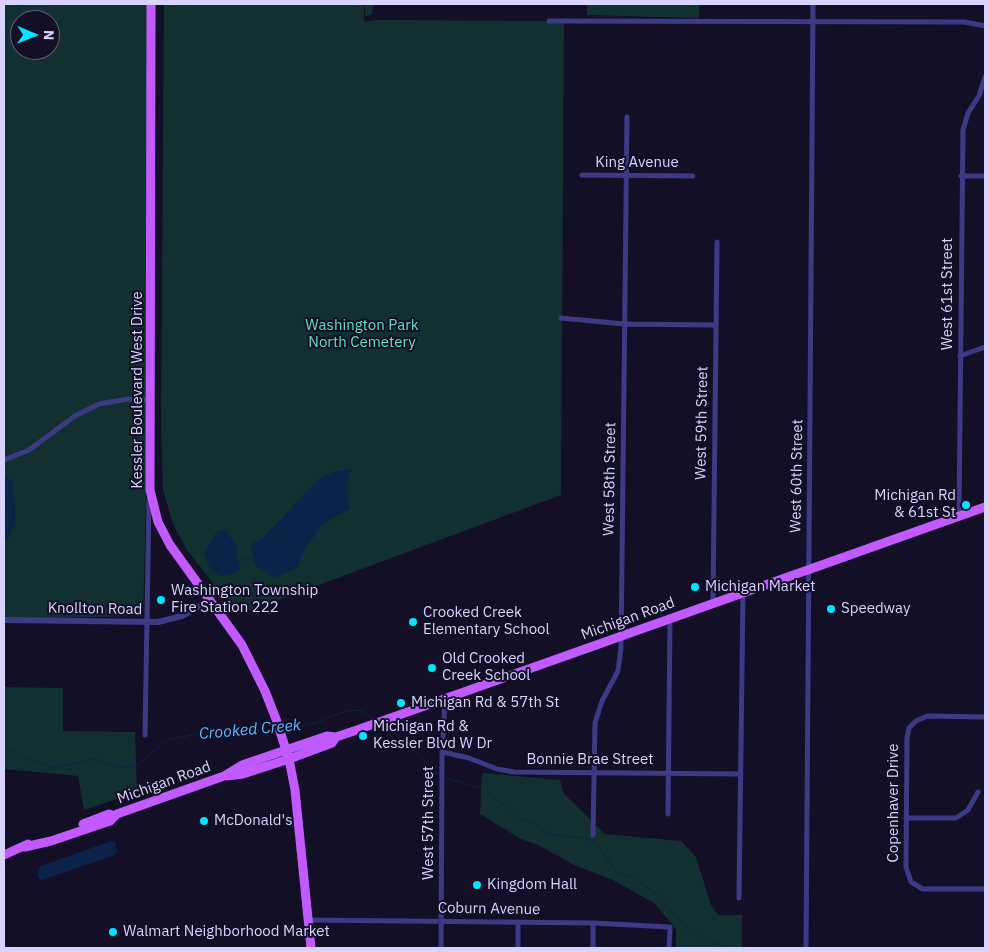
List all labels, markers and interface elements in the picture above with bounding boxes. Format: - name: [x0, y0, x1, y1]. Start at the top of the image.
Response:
- north arrow: [10, 10, 60, 60]
- text: N: [40, 30, 58, 40]
- street label: King Avenue: [595, 154, 679, 172]
- street label: West 61st Street: [939, 238, 957, 350]
- street label: Kessler Boulevard West Drive: [129, 291, 147, 489]
- park label: Washington Park North Cemetery: [305, 317, 419, 352]
- street label: West 59th Street: [692, 366, 712, 480]
- street label: West 60th Street: [787, 419, 807, 533]
- street label: West 58th Street: [600, 422, 620, 536]
- place label: Michigan Rd & 61st St: [874, 487, 956, 522]
- marker: Michigan Rd & 61st St: [960, 499, 972, 511]
- place label: Michigan Market: [705, 578, 816, 596]
- marker: Michigan Market: [689, 581, 701, 593]
- place label: Washington Township Fire Station 222: [171, 582, 318, 617]
- marker: Washington Township Fire Station 222: [155, 594, 167, 606]
- street label: Michigan Road: [579, 594, 677, 644]
- street label: Knollton Road: [48, 599, 142, 619]
- place label: Speedway: [841, 600, 910, 618]
- marker: Speedway: [825, 603, 837, 615]
- place label: Crooked Creek Elementary School: [423, 604, 550, 639]
- marker: Crooked Creek Elementary School: [407, 616, 419, 628]
- place label: Old Crooked Creek School: [442, 650, 530, 685]
- marker: Old Crooked Creek School: [426, 662, 438, 674]
- place label: Michigan Rd & 57th St: [411, 694, 560, 712]
- marker: Michigan Rd & 57th St: [395, 697, 407, 709]
- water label: Crooked Creek: [198, 716, 302, 744]
- place label: Michigan Rd & Kessler Blvd W Dr: [373, 718, 492, 753]
- marker: Michigan Rd & Kessler Blvd W Dr: [357, 730, 369, 742]
- street label: Copenhaver Drive: [885, 744, 903, 862]
- street label: Bonnie Brae Street: [527, 751, 653, 769]
- street label: Michigan Road: [115, 758, 213, 808]
- street label: West 57th Street: [420, 766, 438, 880]
- place label: McDonald's: [214, 812, 292, 830]
- marker: McDonald's: [198, 815, 210, 827]
- place label: Kingdom Hall: [487, 876, 577, 894]
- marker: Kingdom Hall: [471, 879, 483, 891]
- street label: Coburn Avenue: [438, 899, 540, 919]
- place label: Walmart Neighborhood Market: [123, 923, 330, 941]
- marker: Walmart Neighborhood Market: [107, 926, 119, 938]

